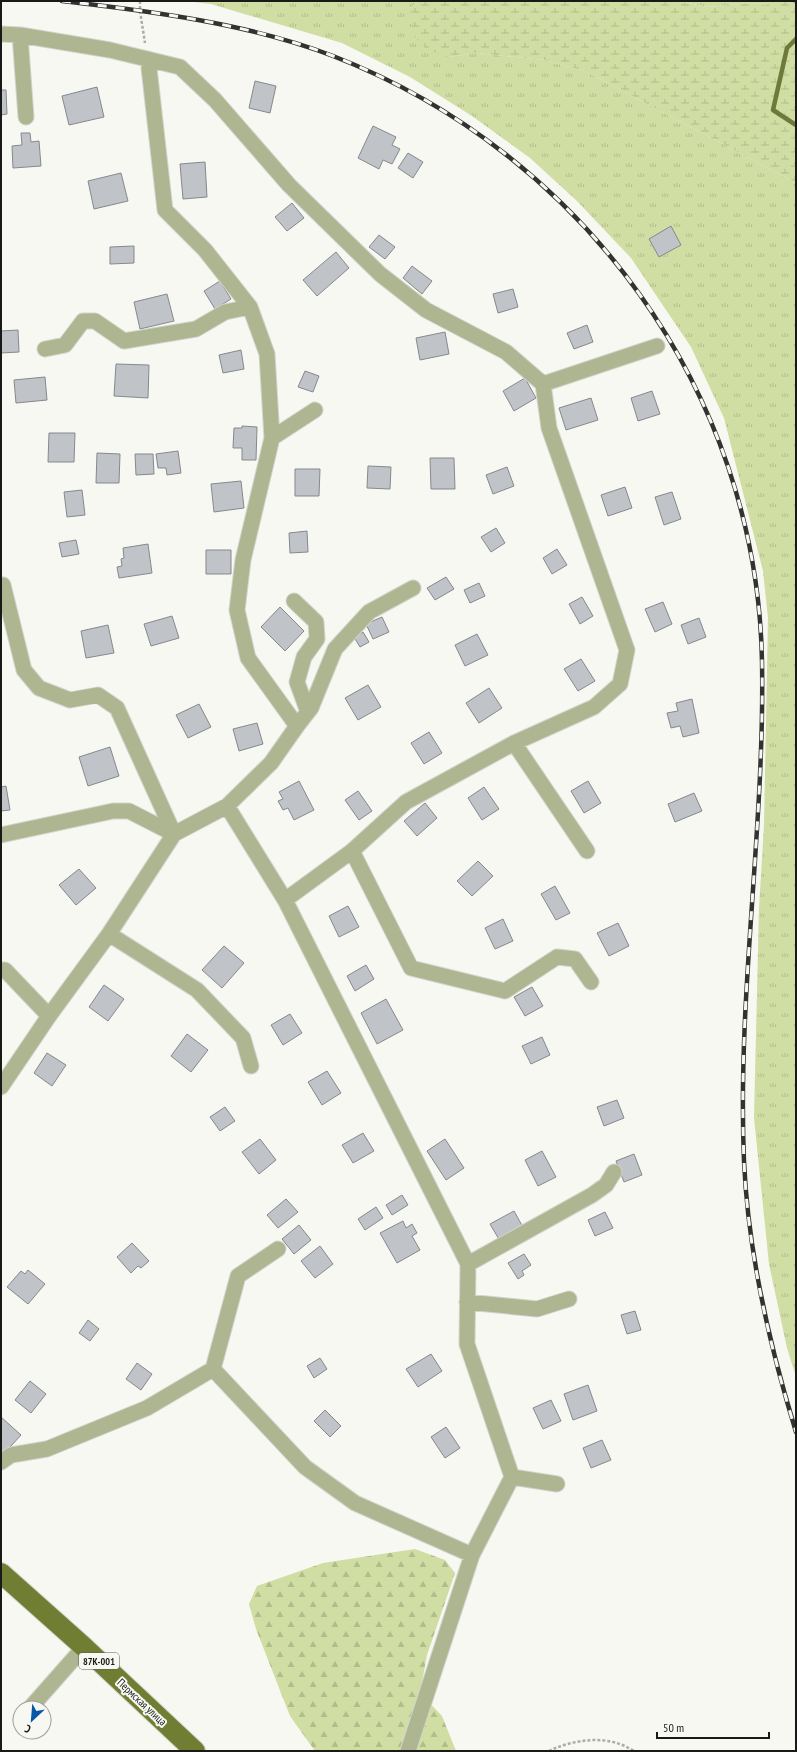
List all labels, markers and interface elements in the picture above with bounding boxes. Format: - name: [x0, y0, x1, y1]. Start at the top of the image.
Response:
- road number: 87К-001: [79, 1653, 119, 1669]
- street label: Пермская улица: [114, 1676, 170, 1728]
- north arrow: [12, 1700, 52, 1740]
- scale bar: [657, 1714, 769, 1740]
- text: 50 m: [663, 1720, 684, 1735]
- text: С: [22, 1722, 33, 1736]

